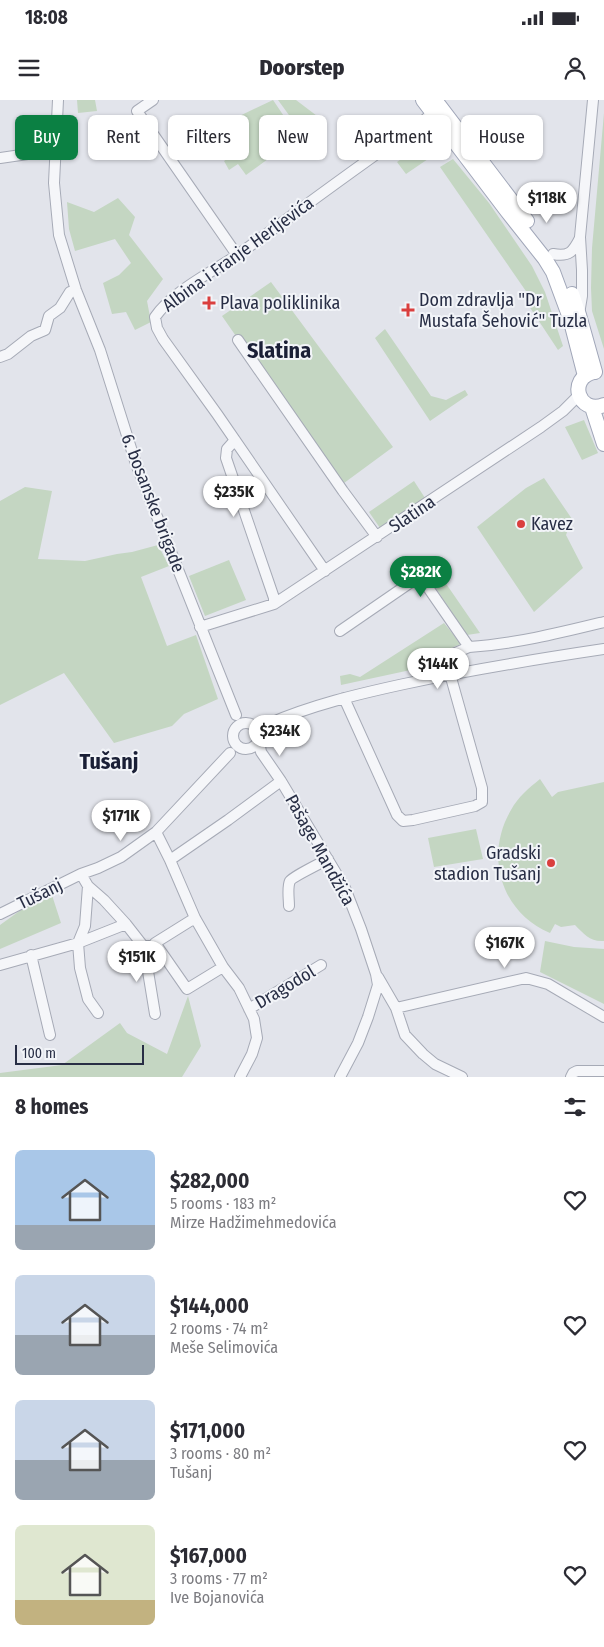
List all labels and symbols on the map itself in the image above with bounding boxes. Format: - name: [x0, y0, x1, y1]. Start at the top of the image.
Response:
- pin: $118K: [512, 182, 582, 224]
- street label: Albina i Franje Herljevića: [158, 192, 318, 316]
- place label: Dom zdravlja "Dr Mustafa Šehović" Tuzla: [419, 289, 587, 332]
- place label: Plava poliklinika: [220, 292, 340, 314]
- marker: Plava poliklinika: [202, 296, 216, 310]
- marker: Dom zdravlja "Dr Mustafa Šehović" Tuzla: [401, 303, 415, 317]
- district label: Slatina: [247, 337, 311, 364]
- street label: 6. bosanske brigade: [116, 431, 190, 576]
- pin: $235K: [199, 476, 269, 518]
- street label: Slatina: [385, 490, 439, 537]
- place label: Kavez: [531, 513, 573, 535]
- marker: Kavez: [515, 518, 527, 530]
- pin: $282K: [386, 556, 456, 598]
- pin: $144K: [403, 648, 473, 690]
- pin: $234K: [245, 714, 315, 757]
- district label: Tušanj: [79, 748, 139, 775]
- street label: Pašage Mandžića: [280, 791, 360, 909]
- pin: $171K: [86, 800, 156, 842]
- place label: Gradski stadion Tušanj: [434, 842, 541, 885]
- marker: Gradski stadion Tušanj: [545, 857, 557, 869]
- street label: Tušanj: [14, 874, 66, 914]
- pin: $167K: [470, 926, 540, 969]
- pin: $151K: [102, 940, 172, 983]
- street label: Dragodol: [251, 960, 319, 1014]
- scale bar: [15, 1042, 144, 1065]

